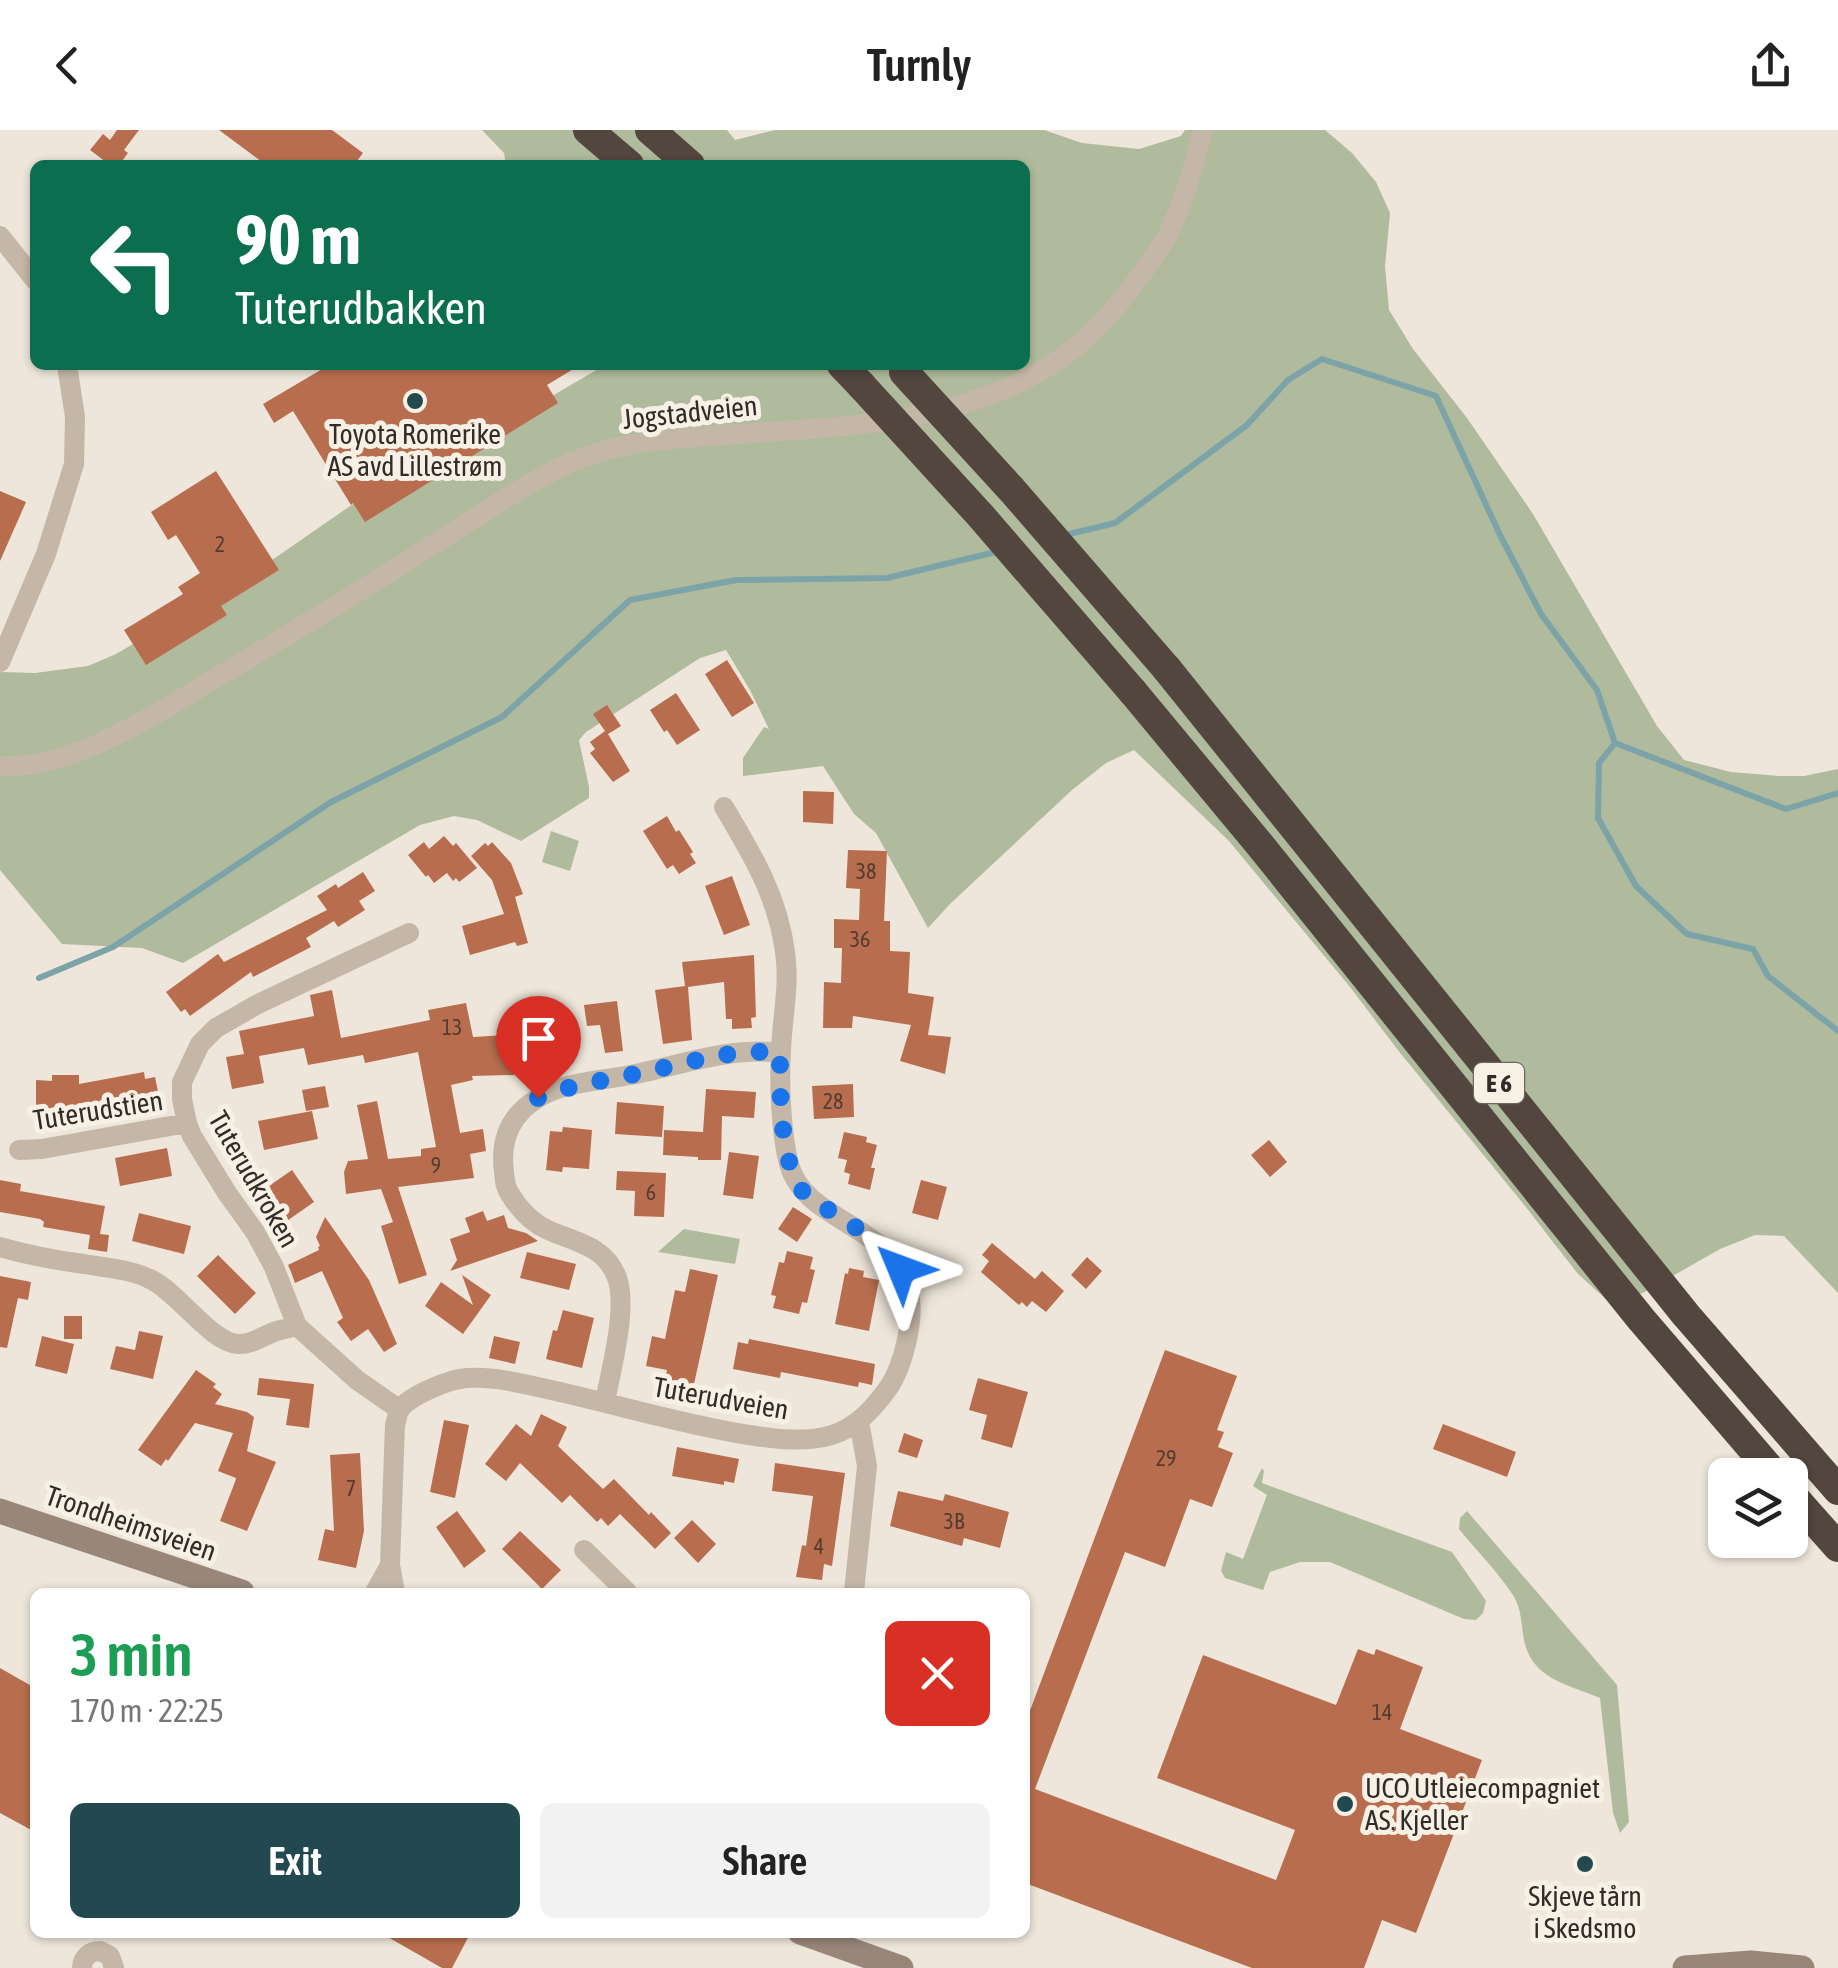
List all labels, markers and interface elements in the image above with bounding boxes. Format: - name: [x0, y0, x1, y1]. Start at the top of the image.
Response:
- icon: back: [40, 38, 95, 93]
- icon: share: [1743, 38, 1798, 93]
- text: Turnly: [867, 39, 971, 91]
- text: 90 m: [235, 199, 361, 279]
- icon: left: [70, 200, 200, 330]
- text: Tuterudbakken: [235, 282, 487, 334]
- street label: Jogstadveien: [621, 389, 759, 435]
- marker: Toyota Romerike AS avd Lillestrøm: [404, 390, 426, 412]
- place label: Toyota Romerike AS avd Lillestrøm: [328, 418, 502, 482]
- house number: 2: [215, 531, 225, 557]
- house number: 38: [856, 858, 876, 884]
- house number: 36: [850, 926, 870, 952]
- pin: [496, 996, 581, 1099]
- icon: arrive: [511, 1011, 566, 1066]
- house number: 13: [442, 1014, 462, 1040]
- road number: E 6: [1474, 1063, 1524, 1103]
- street label: Tuterudstien: [31, 1084, 165, 1136]
- house number: 28: [823, 1088, 843, 1114]
- street label: Tuterudkroken: [202, 1105, 306, 1253]
- house number: 9: [431, 1152, 441, 1178]
- house number: 6: [646, 1179, 656, 1205]
- position arrow: [849, 1217, 953, 1321]
- street label: Tuterudveien: [651, 1370, 791, 1426]
- house number: 29: [1156, 1445, 1176, 1471]
- map controls: [1708, 1458, 1808, 1558]
- button: layers: [1708, 1458, 1808, 1558]
- house number: 7: [346, 1475, 356, 1501]
- street label: Trondheimsveien: [41, 1479, 221, 1567]
- house number: 3B: [944, 1508, 965, 1534]
- house number: 4: [814, 1533, 824, 1559]
- text: 3 min: [70, 1620, 193, 1689]
- button: close: [885, 1621, 990, 1726]
- text: 170 m · 22:25: [70, 1692, 224, 1729]
- house number: 14: [1372, 1699, 1392, 1725]
- place label: UCO Utleiecompagniet AS. Kjeller: [1365, 1772, 1600, 1836]
- marker: UCO Utleiecompagniet AS. Kjeller: [1334, 1793, 1356, 1815]
- button: Exit: [70, 1803, 520, 1918]
- button: Share: [540, 1803, 990, 1918]
- marker: Skjeve tårn i Skedsmo: [1574, 1853, 1596, 1875]
- place label: Skjeve tårn i Skedsmo: [1528, 1880, 1642, 1944]

